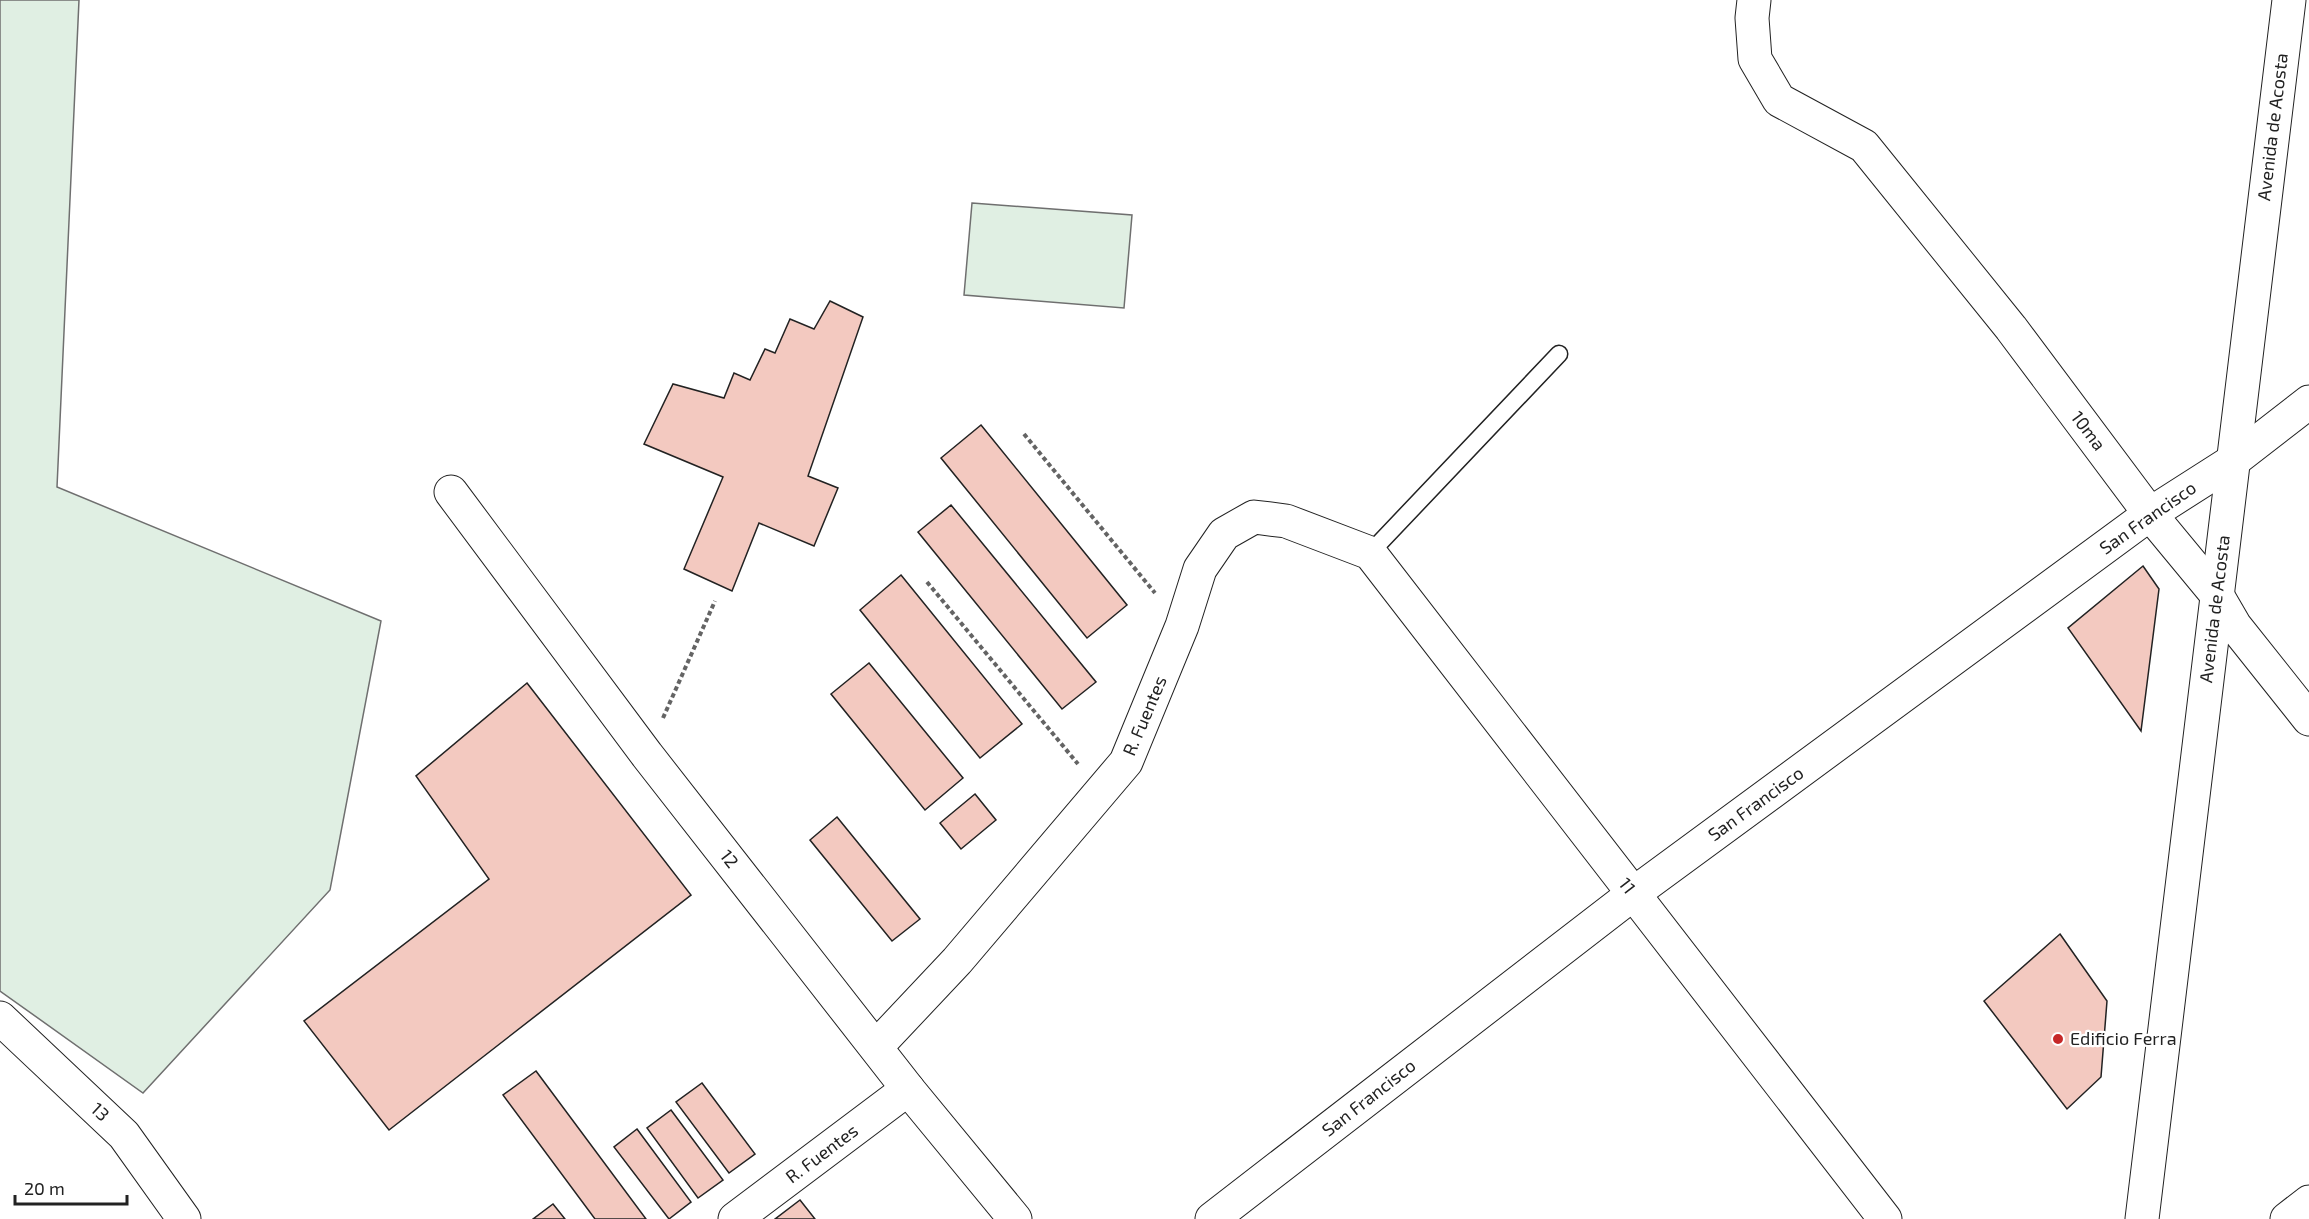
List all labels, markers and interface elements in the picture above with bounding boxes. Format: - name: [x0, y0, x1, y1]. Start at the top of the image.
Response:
- street label: Avenida de Acosta: [2252, 52, 2292, 202]
- street label: 10ma: [2067, 406, 2111, 454]
- street label: San Francisco: [2095, 476, 2200, 559]
- street label: Avenida de Acosta: [2194, 534, 2234, 684]
- street label: R. Fuentes: [1117, 672, 1171, 759]
- street label: San Francisco: [1703, 761, 1807, 845]
- street label: 12: [716, 845, 744, 872]
- street label: 11: [1615, 873, 1641, 898]
- place label: Edificio Ferra: [2070, 1027, 2177, 1049]
- marker: Edificio Ferra: [2051, 1032, 2065, 1046]
- street label: San Francisco: [1317, 1054, 1420, 1141]
- street label: 13: [87, 1097, 114, 1125]
- street label: R. Fuentes: [781, 1119, 862, 1187]
- scale bar: [15, 1168, 128, 1206]
- text: 20 m: [24, 1177, 65, 1199]

